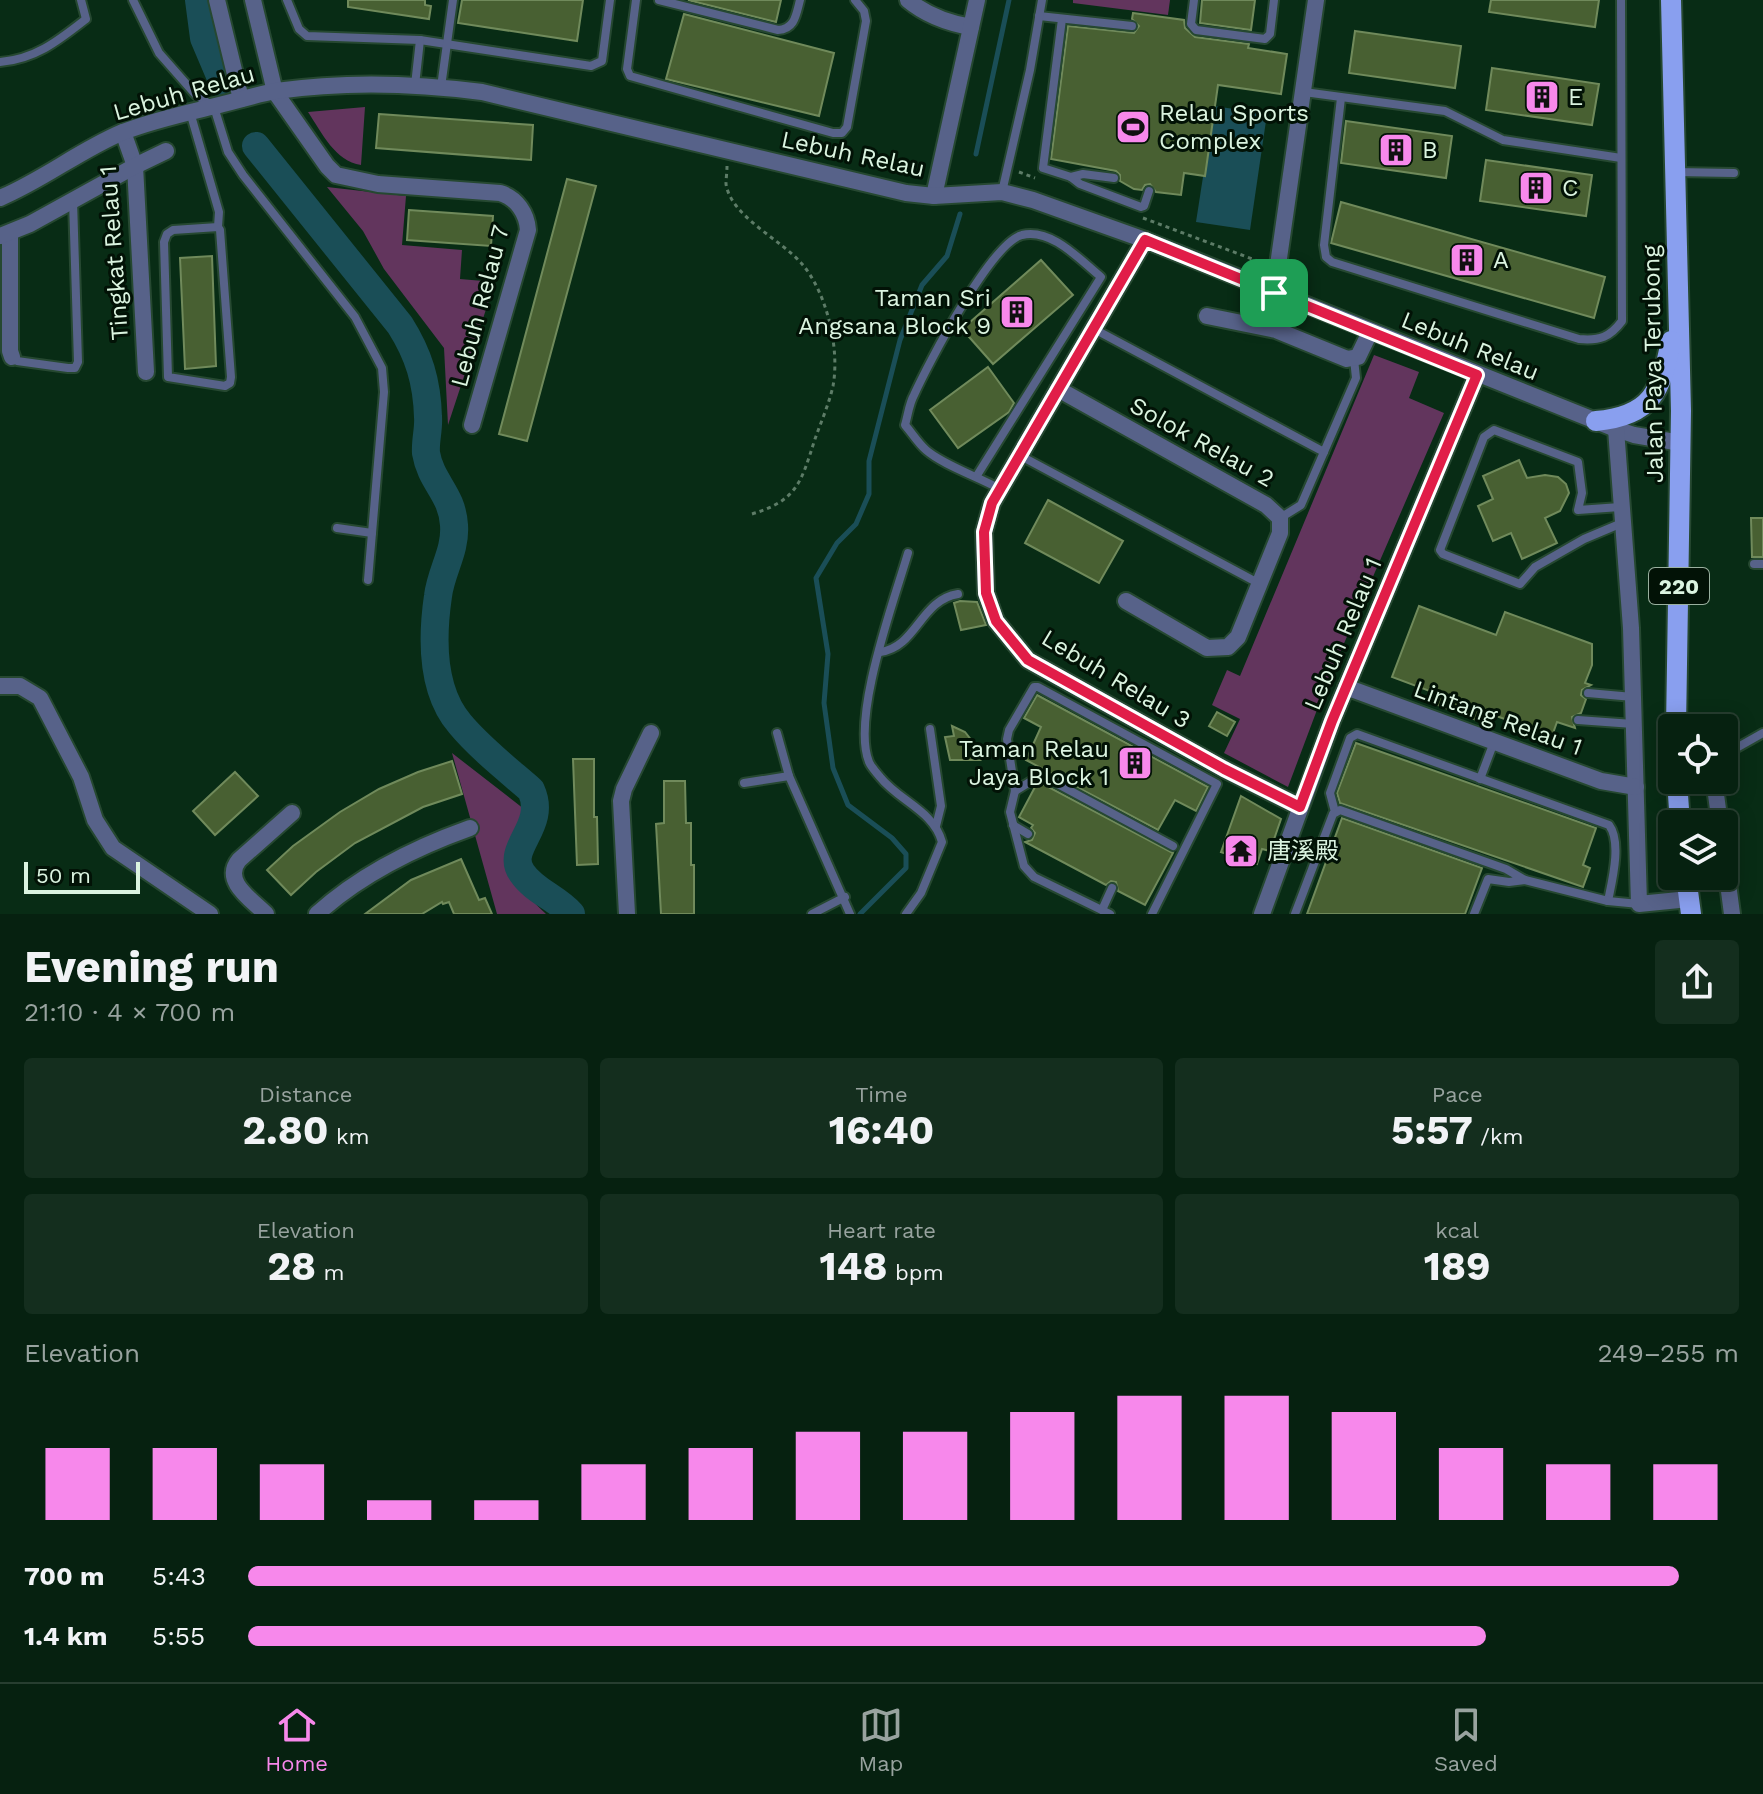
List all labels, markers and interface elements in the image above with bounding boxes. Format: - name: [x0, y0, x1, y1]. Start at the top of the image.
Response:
- street label: Lebuh Relau: [110, 59, 258, 127]
- building icon: E: [1523, 78, 1561, 116]
- place label: E: [1568, 83, 1583, 111]
- place label: Relau Sports Complex: [1159, 99, 1309, 155]
- sports icon: Relau Sports Complex: [1114, 108, 1152, 146]
- street label: Lebuh Relau: [779, 125, 927, 183]
- building icon: B: [1377, 131, 1415, 169]
- place label: B: [1422, 136, 1438, 164]
- street label: Tingkat Relau 1: [94, 165, 134, 341]
- building icon: C: [1517, 169, 1555, 207]
- place label: C: [1562, 174, 1578, 202]
- street label: Lebuh Relau 7: [445, 222, 515, 390]
- building icon: A: [1448, 241, 1486, 279]
- street label: Jalan Paya Terubong: [1637, 244, 1669, 483]
- place label: A: [1493, 246, 1509, 274]
- pin: [1240, 259, 1308, 327]
- icon: arrive: [1252, 271, 1296, 315]
- place label: Taman Sri Angsana Block 9: [798, 284, 991, 340]
- building icon: Taman Sri Angsana Block 9: [998, 293, 1036, 331]
- street label: Lebuh Relau: [1397, 306, 1543, 386]
- street label: Solok Relau 2: [1125, 391, 1279, 493]
- street label: Lebuh Relau 1: [1298, 554, 1388, 714]
- road number: 220: [1649, 568, 1709, 604]
- street label: Lebuh Relau 3: [1037, 624, 1195, 734]
- street label: Lintang Relau 1: [1410, 675, 1586, 761]
- map controls: [1658, 714, 1738, 890]
- button: locate: [1658, 714, 1738, 794]
- place label: Taman Relau Jaya Block 1: [959, 735, 1109, 791]
- building icon: Taman Relau Jaya Block 1: [1116, 744, 1154, 782]
- button: layers: [1658, 810, 1738, 890]
- temple icon: 唐溪殿: [1222, 832, 1260, 870]
- place label: 唐溪殿: [1267, 837, 1339, 865]
- scale bar: [24, 858, 140, 894]
- text: 50 m: [36, 863, 91, 888]
- button: share: [1655, 940, 1739, 1024]
- text: Evening run: [24, 941, 279, 993]
- text: 21:10 · 4 × 700 m: [24, 997, 235, 1027]
- text: Distance: [259, 1082, 353, 1107]
- text: Time: [855, 1082, 908, 1107]
- text: Pace: [1432, 1082, 1483, 1107]
- text: 2.80: [242, 1107, 328, 1154]
- text: 16:40: [829, 1107, 934, 1154]
- text: 5:57: [1391, 1107, 1473, 1154]
- text: km: [328, 1124, 369, 1149]
- text: /km: [1473, 1124, 1523, 1149]
- text: Elevation: [257, 1218, 355, 1243]
- text: Heart rate: [827, 1218, 936, 1243]
- text: kcal: [1435, 1218, 1479, 1243]
- text: 28: [267, 1243, 316, 1290]
- text: 148: [819, 1243, 888, 1290]
- text: 189: [1424, 1243, 1491, 1290]
- text: m: [316, 1260, 345, 1285]
- text: bpm: [888, 1260, 944, 1285]
- text: Elevation: [24, 1338, 140, 1368]
- text: 249–255 m: [1597, 1338, 1739, 1368]
- text: 700 m: [24, 1561, 105, 1591]
- text: 5:43: [152, 1561, 206, 1591]
- text: 1.4 km: [24, 1621, 108, 1651]
- text: 5:55: [152, 1621, 205, 1651]
- tab: Home: [265, 1703, 328, 1776]
- tab: Map: [859, 1703, 903, 1776]
- tab: Saved: [1434, 1703, 1498, 1776]

